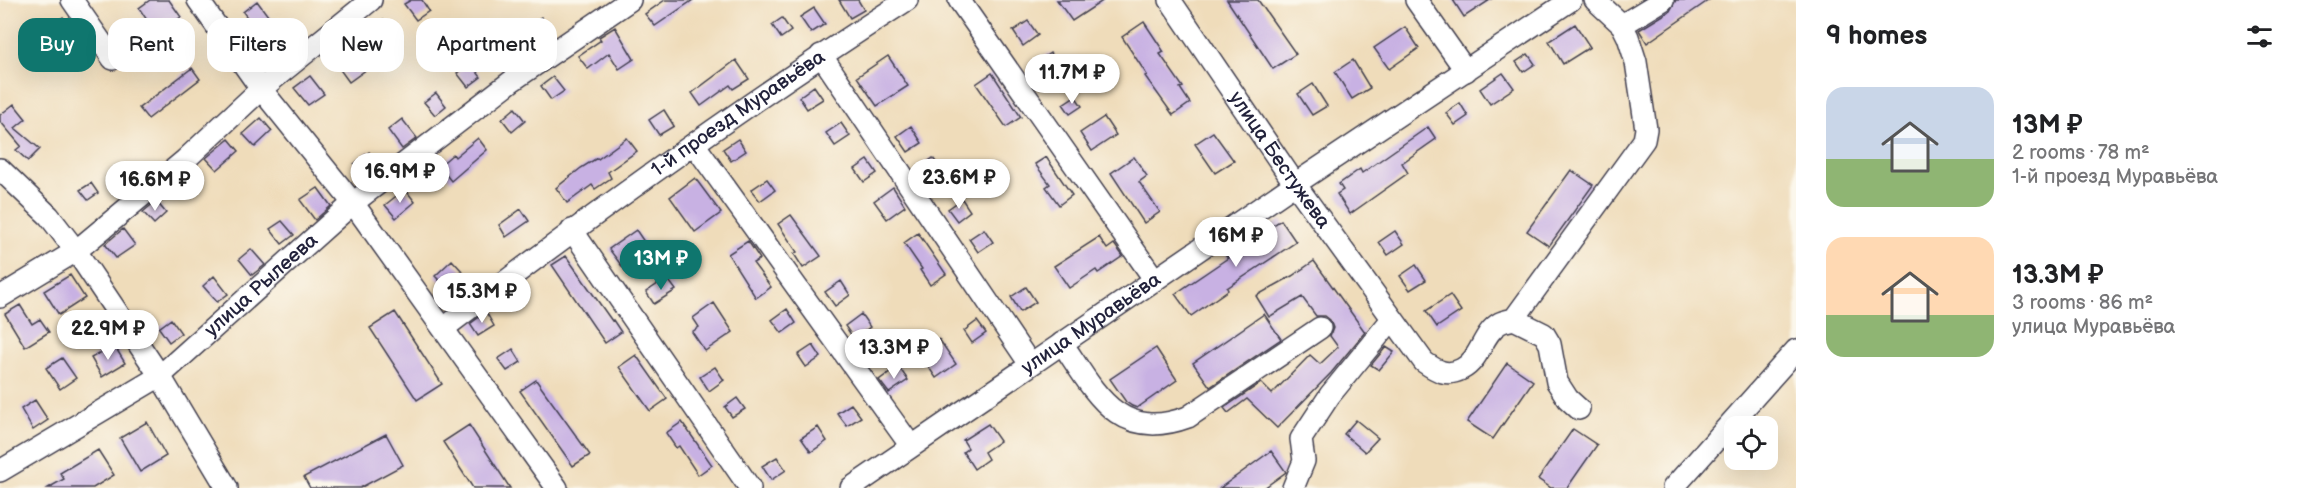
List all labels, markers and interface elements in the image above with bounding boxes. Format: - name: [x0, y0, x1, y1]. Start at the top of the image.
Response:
- chip: Buy: [18, 18, 96, 72]
- chip: Rent: [108, 18, 195, 72]
- chip: Filters: [207, 18, 308, 72]
- chip: New: [320, 18, 404, 72]
- chip: Apartment: [416, 18, 557, 72]
- icon: filters: [2243, 20, 2276, 53]
- text: 9 homes: [1826, 21, 1927, 52]
- street label: 1-й проезд Муравьёва: [646, 45, 830, 182]
- pin: 11.7M ₽: [1017, 54, 1127, 105]
- text: 11.7M ₽: [1039, 61, 1105, 85]
- street label: улица Бестужева: [1224, 87, 1336, 234]
- text: 13M ₽: [2012, 110, 2083, 141]
- icon: home: [1874, 111, 1946, 183]
- text: 2 rooms · 78 m²: [2012, 141, 2150, 165]
- pin: 16.9M ₽: [345, 153, 455, 204]
- pin: 23.6M ₽: [904, 159, 1014, 210]
- text: 16.9M ₽: [365, 160, 435, 184]
- pin: 16.6M ₽: [100, 161, 210, 212]
- text: 1-й проезд Муравьёва: [2012, 165, 2218, 189]
- text: 23.6M ₽: [922, 166, 996, 190]
- text: 16.6M ₽: [119, 168, 191, 192]
- pin: 16M ₽: [1194, 217, 1278, 268]
- text: 16M ₽: [1209, 224, 1263, 248]
- street label: улица Рылеева: [200, 228, 323, 342]
- pin: 13M ₽: [619, 240, 703, 291]
- text: 13M ₽: [634, 247, 688, 271]
- text: 13.3M ₽: [2012, 260, 2104, 291]
- icon: home: [1874, 261, 1946, 333]
- street label: улица Муравьёва: [1017, 267, 1166, 380]
- pin: 15.3M ₽: [427, 273, 537, 324]
- text: 15.3M ₽: [447, 280, 517, 304]
- text: 3 rooms · 86 m²: [2012, 291, 2153, 315]
- pin: 22.9M ₽: [53, 310, 163, 361]
- text: улица Муравьёва: [2012, 315, 2175, 339]
- text: 22.9M ₽: [71, 317, 145, 341]
- pin: 13.3M ₽: [839, 329, 949, 380]
- text: 13.3M ₽: [859, 336, 929, 360]
- map controls: [1724, 416, 1778, 470]
- button: locate: [1724, 416, 1778, 470]

